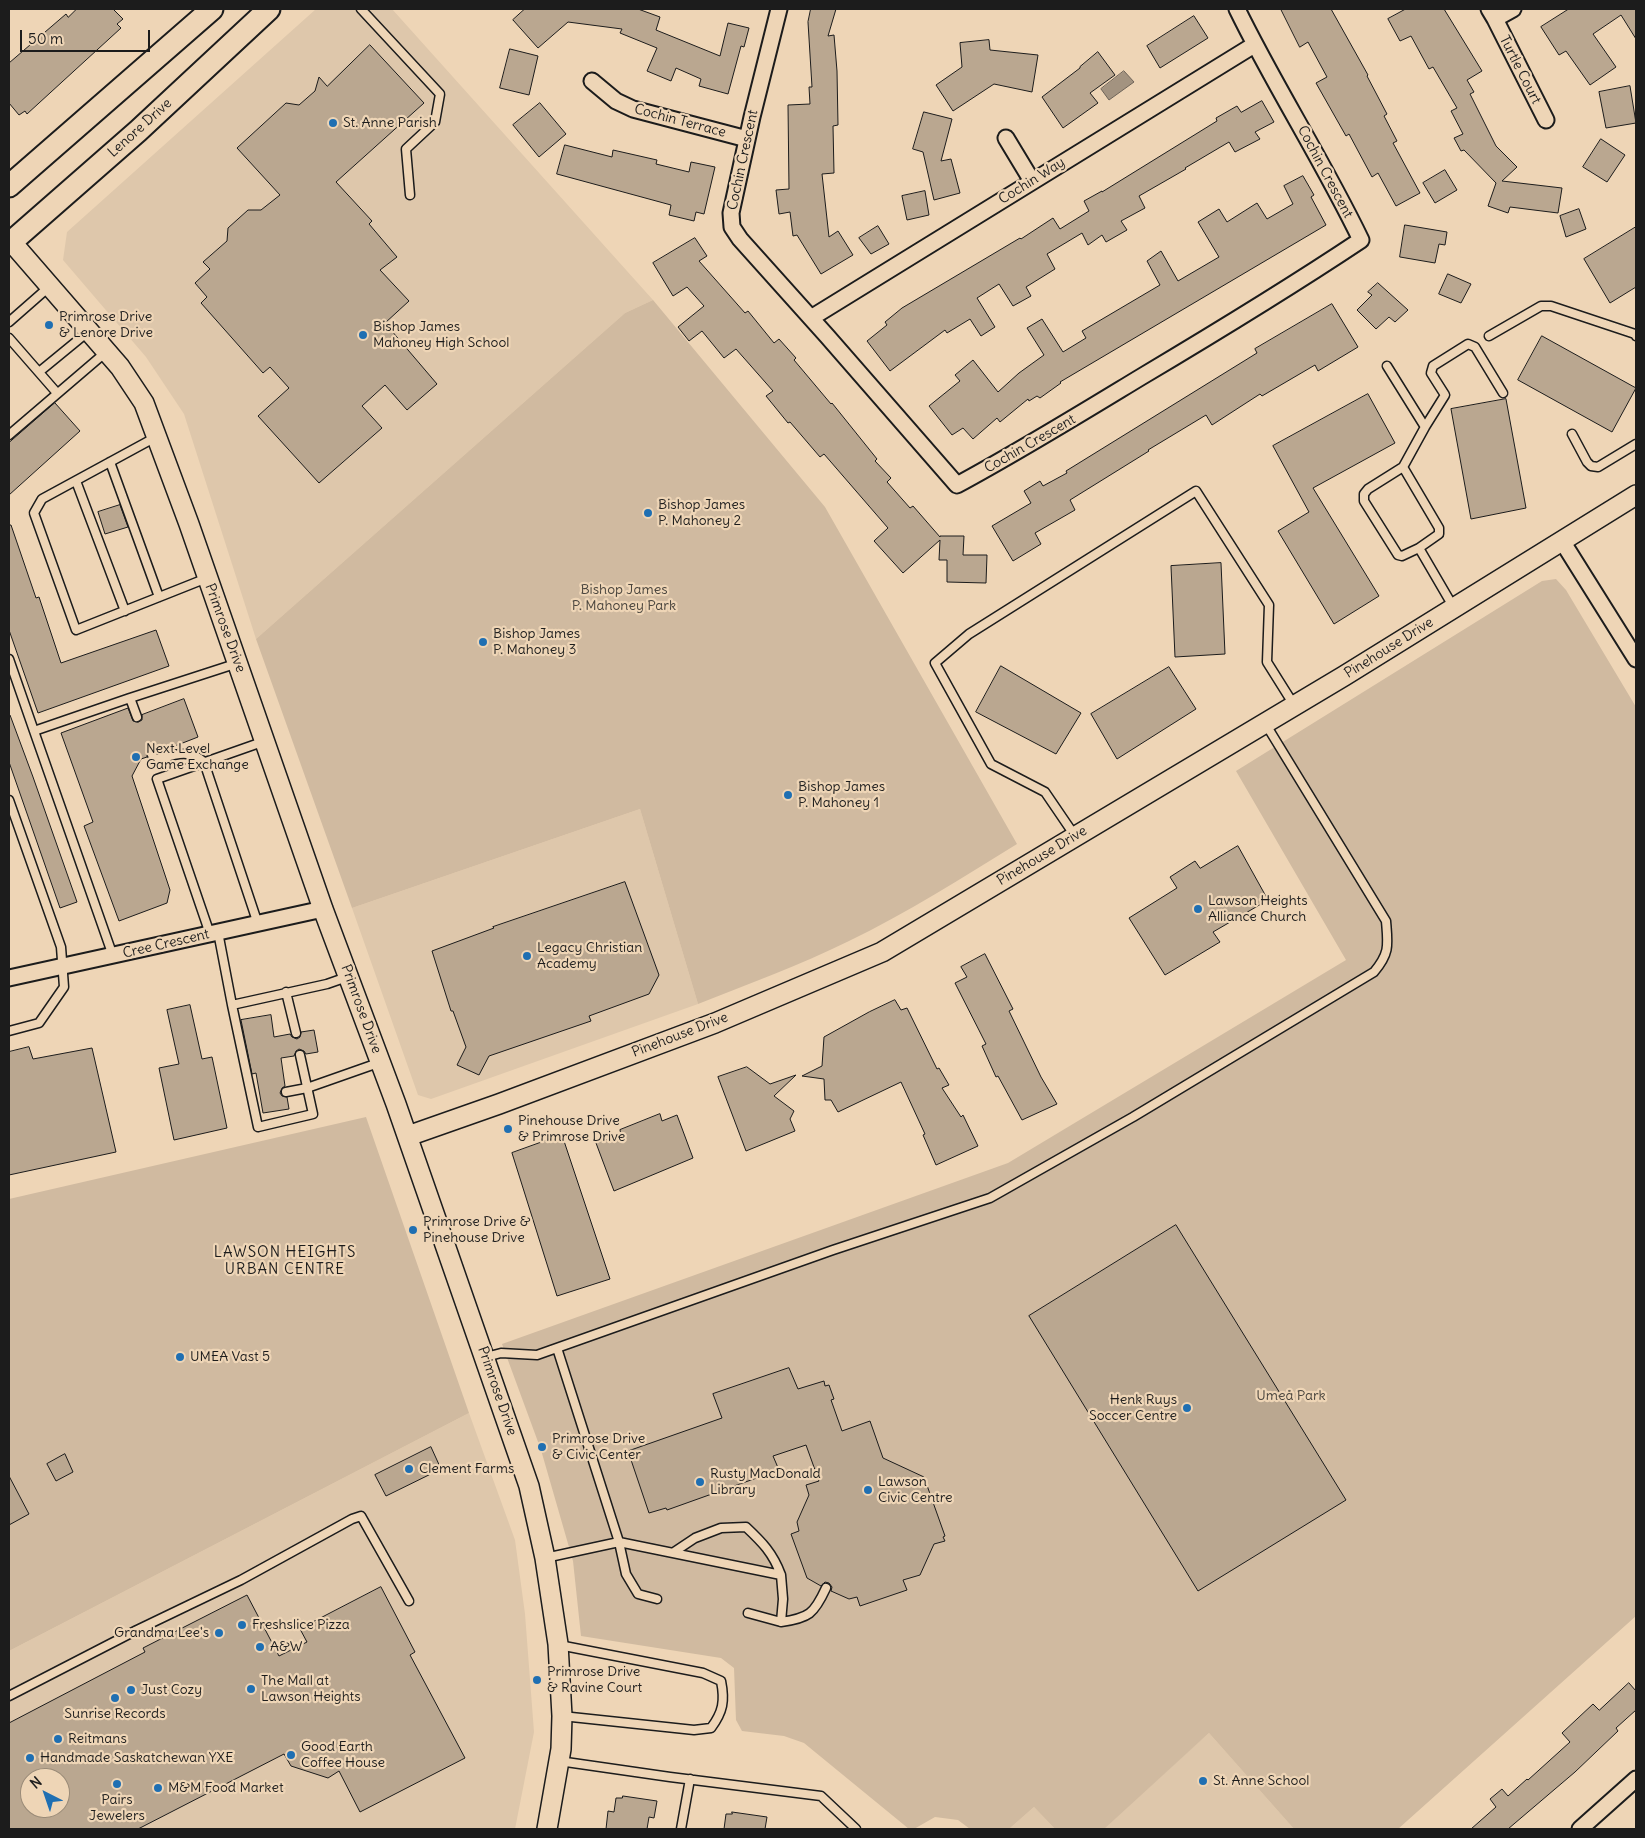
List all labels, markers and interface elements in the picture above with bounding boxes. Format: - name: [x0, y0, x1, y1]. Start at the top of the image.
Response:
- scale bar: [22, 20, 152, 52]
- text: 50 m: [28, 29, 63, 48]
- street label: Turtle Court: [1496, 33, 1544, 107]
- street label: Lenore Drive: [105, 95, 175, 161]
- street label: Cochin Terrace: [632, 101, 728, 141]
- street label: Cochin Crescent: [724, 108, 762, 212]
- place label: St. Anne Parish: [343, 115, 437, 131]
- marker: St. Anne Parish: [327, 117, 339, 129]
- street label: Cochin Crescent: [1294, 123, 1356, 221]
- street label: Cochin Way: [996, 154, 1068, 208]
- place label: Primrose Drive & Lenore Drive: [59, 309, 153, 342]
- marker: Primrose Drive & Lenore Drive: [43, 319, 55, 331]
- place label: Bishop James Mahoney High School: [373, 319, 509, 352]
- marker: Bishop James Mahoney High School: [357, 329, 369, 341]
- street label: Cochin Crescent: [982, 411, 1078, 477]
- place label: Bishop James P. Mahoney 2: [658, 497, 745, 530]
- marker: Bishop James P. Mahoney 2: [642, 507, 654, 519]
- street label: Primrose Drive: [201, 581, 249, 675]
- park label: Bishop James P. Mahoney Park: [572, 582, 676, 614]
- street label: Pinehouse Drive: [1341, 614, 1437, 682]
- place label: Bishop James P. Mahoney 3: [493, 626, 580, 658]
- marker: Bishop James P. Mahoney 3: [477, 636, 489, 648]
- place label: Next Level Game Exchange: [146, 741, 249, 774]
- marker: Next Level Game Exchange: [130, 751, 142, 763]
- place label: Bishop James P. Mahoney 1: [798, 779, 885, 812]
- marker: Bishop James P. Mahoney 1: [782, 789, 794, 801]
- street label: Pinehouse Drive: [994, 823, 1090, 889]
- place label: Lawson Heights Alliance Church: [1208, 893, 1308, 926]
- marker: Lawson Heights Alliance Church: [1192, 903, 1204, 915]
- street label: Cree Crescent: [121, 926, 211, 962]
- place label: Legacy Christian Academy: [537, 940, 642, 972]
- marker: Legacy Christian Academy: [521, 950, 533, 962]
- street label: Primrose Drive: [337, 962, 385, 1056]
- street label: Pinehouse Drive: [630, 1009, 730, 1061]
- place label: Pinehouse Drive & Primrose Drive: [518, 1113, 625, 1146]
- marker: Pinehouse Drive & Primrose Drive: [502, 1123, 514, 1135]
- place label: Primrose Drive & Pinehouse Drive: [423, 1214, 530, 1246]
- marker: Primrose Drive & Pinehouse Drive: [407, 1224, 419, 1236]
- district label: LAWSON HEIGHTS URBAN CENTRE: [212, 1244, 358, 1279]
- street label: Primrose Drive: [474, 1344, 520, 1438]
- place label: UMEA Vast 5: [190, 1349, 270, 1365]
- marker: UMEA Vast 5: [174, 1351, 186, 1363]
- park label: Umeå Park: [1256, 1388, 1326, 1404]
- place label: Henk Ruys Soccer Centre: [1089, 1392, 1177, 1424]
- marker: Henk Ruys Soccer Centre: [1181, 1402, 1193, 1414]
- place label: Primrose Drive & Civic Center: [552, 1431, 645, 1464]
- marker: Primrose Drive & Civic Center: [536, 1441, 548, 1453]
- place label: Clement Farms: [419, 1461, 514, 1477]
- marker: Clement Farms: [403, 1463, 415, 1475]
- place label: Rusty MacDonald Library: [710, 1466, 821, 1498]
- place label: Lawson Civic Centre: [878, 1474, 953, 1506]
- marker: Rusty MacDonald Library: [694, 1476, 706, 1488]
- marker: Lawson Civic Centre: [862, 1484, 874, 1496]
- place label: Freshslice Pizza: [252, 1617, 350, 1633]
- marker: Freshslice Pizza: [236, 1619, 248, 1631]
- place label: Grandma Lee's: [114, 1625, 209, 1641]
- marker: Grandma Lee's: [213, 1627, 225, 1639]
- place label: A&W: [270, 1639, 302, 1655]
- marker: A&W: [254, 1641, 266, 1653]
- place label: Primrose Drive & Ravine Court: [547, 1664, 642, 1696]
- place label: The Mall at Lawson Heights: [261, 1673, 361, 1705]
- marker: Primrose Drive & Ravine Court: [531, 1674, 543, 1686]
- place label: Just Cozy: [141, 1682, 202, 1698]
- marker: The Mall at Lawson Heights: [245, 1683, 257, 1695]
- marker: Just Cozy: [125, 1684, 137, 1696]
- marker: Sunrise Records: [109, 1692, 121, 1704]
- place label: Sunrise Records: [64, 1706, 166, 1722]
- place label: Reitmans: [68, 1731, 127, 1747]
- marker: Reitmans: [52, 1733, 64, 1745]
- place label: Good Earth Coffee House: [301, 1739, 385, 1771]
- marker: Good Earth Coffee House: [285, 1749, 297, 1761]
- place label: Handmade Saskatchewan YXE: [40, 1750, 233, 1766]
- marker: Handmade Saskatchewan YXE: [24, 1752, 36, 1764]
- north arrow: [20, 1768, 70, 1818]
- text: N: [26, 1772, 45, 1792]
- place label: St. Anne School: [1213, 1773, 1309, 1789]
- marker: St. Anne School: [1197, 1775, 1209, 1787]
- marker: Pairs Jewelers: [111, 1778, 123, 1790]
- place label: M&M Food Market: [168, 1780, 284, 1796]
- marker: M&M Food Market: [152, 1782, 164, 1794]
- place label: Pairs Jewelers: [89, 1792, 145, 1824]

